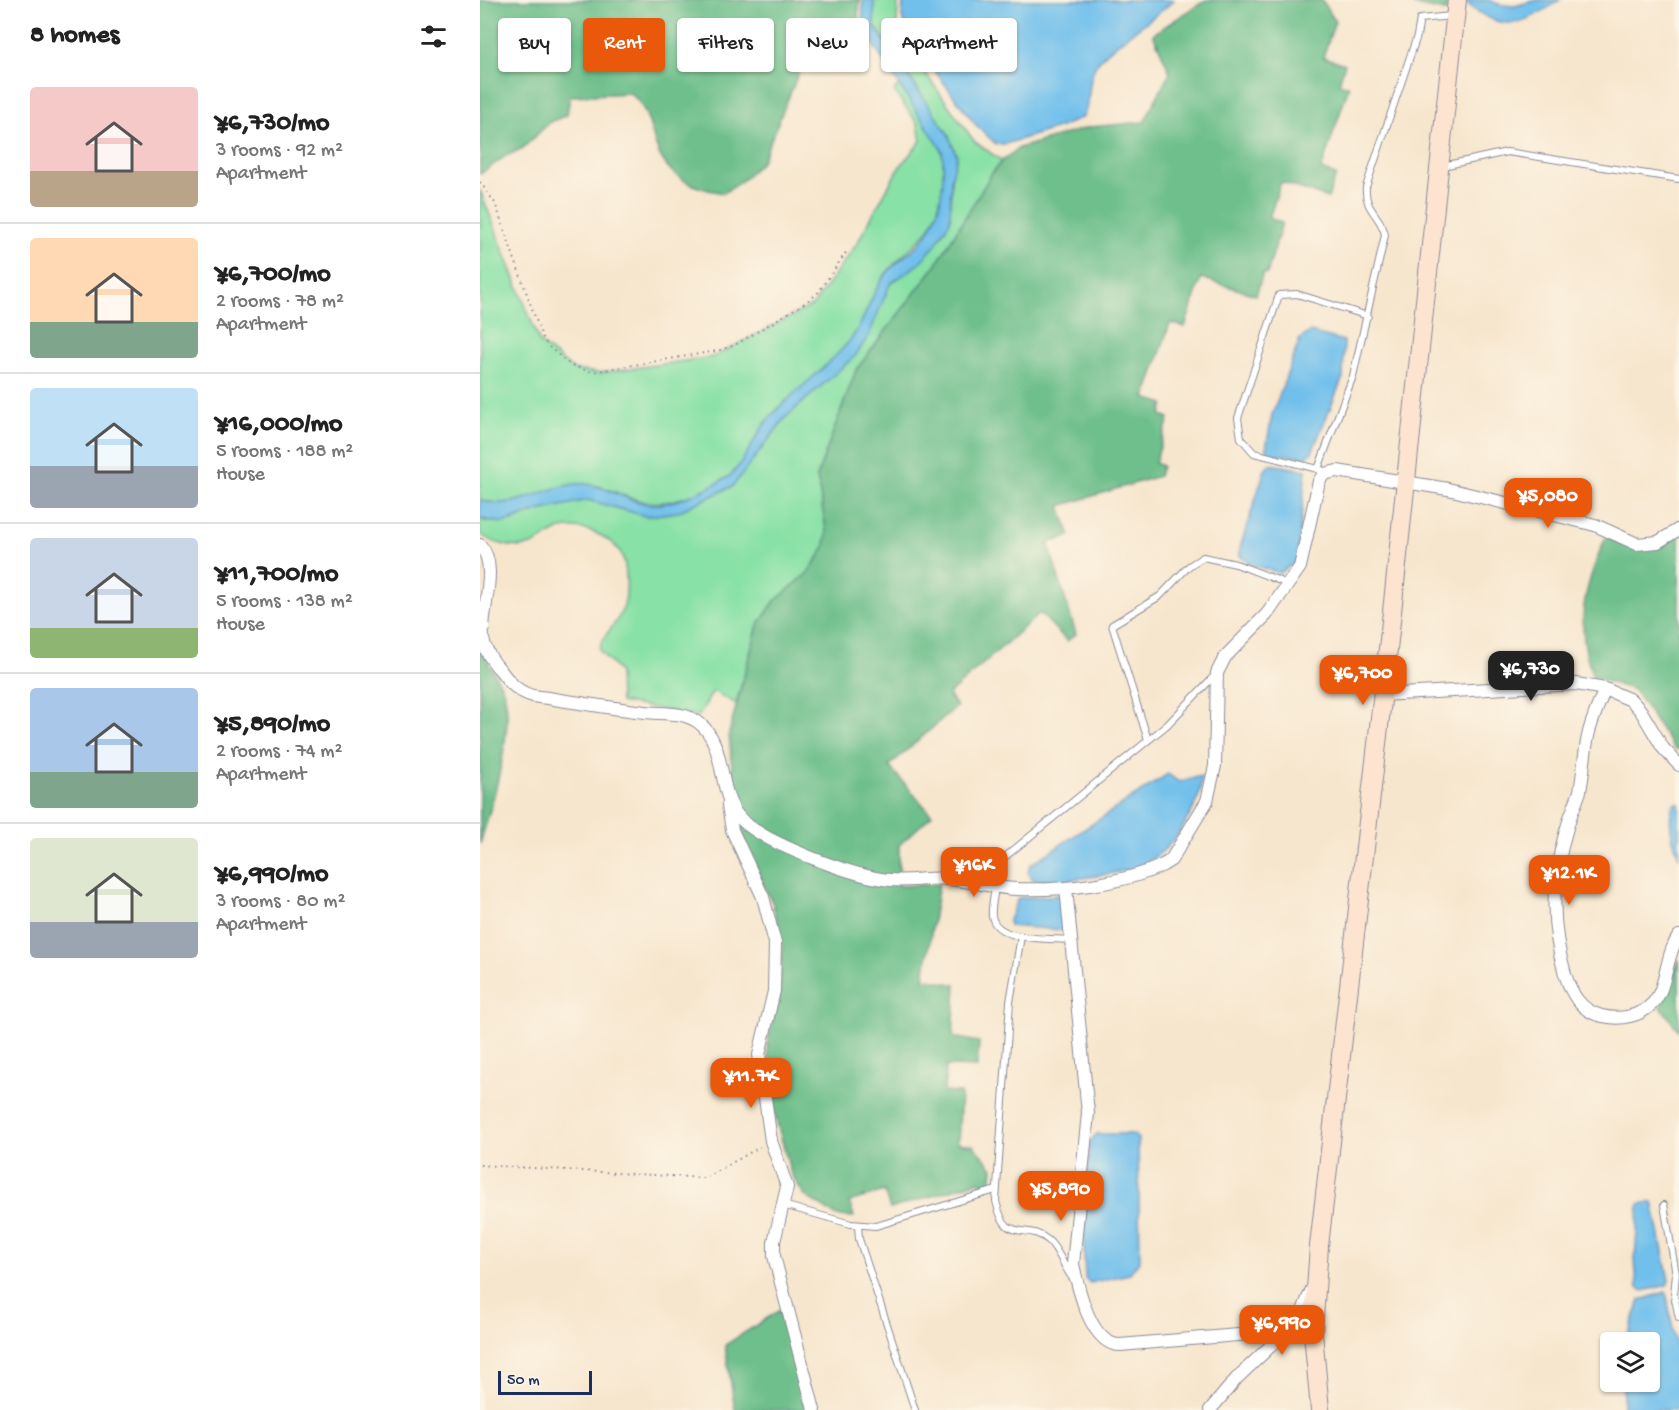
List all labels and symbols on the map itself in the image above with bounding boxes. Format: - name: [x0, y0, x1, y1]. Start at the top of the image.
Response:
- pin: ¥5,080: [1499, 478, 1597, 529]
- pin: ¥6,730: [1482, 651, 1580, 702]
- pin: ¥6,700: [1314, 655, 1412, 706]
- pin: ¥16K: [938, 847, 1010, 898]
- pin: ¥12.1K: [1520, 855, 1618, 906]
- pin: ¥11.7K: [702, 1058, 800, 1109]
- pin: ¥5,890: [1012, 1171, 1110, 1222]
- pin: ¥6,990: [1233, 1305, 1331, 1356]
- scale bar: [498, 1368, 592, 1396]

